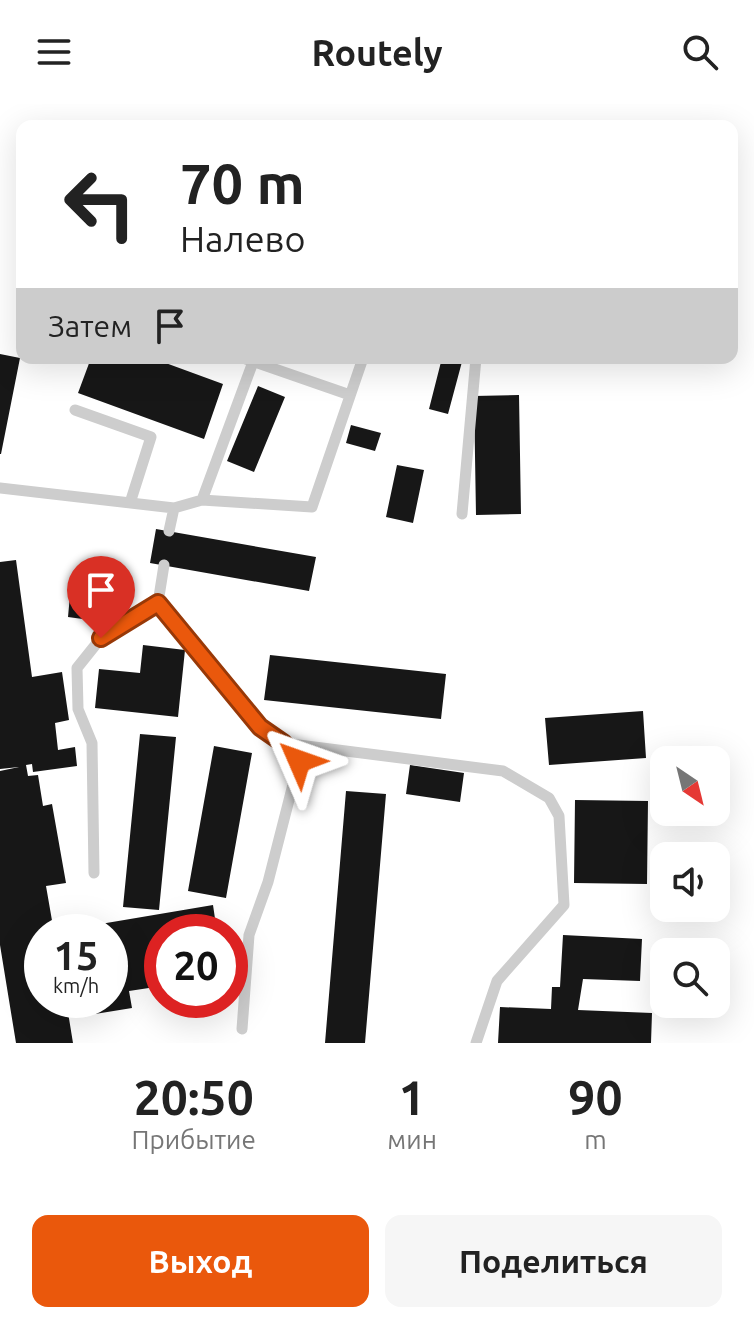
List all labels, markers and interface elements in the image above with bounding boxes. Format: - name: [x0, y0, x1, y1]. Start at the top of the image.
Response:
- icon: menu: [32, 30, 76, 74]
- icon: search: [678, 30, 722, 74]
- text: Routely: [311, 32, 443, 73]
- icon: left: [48, 152, 152, 256]
- text: 70 m: [180, 152, 305, 215]
- text: Налево: [180, 218, 305, 259]
- icon: arrive: [148, 304, 192, 348]
- text: Затем: [48, 309, 132, 343]
- pin: [67, 556, 135, 638]
- icon: arrive: [79, 568, 123, 612]
- position arrow: [257, 719, 341, 803]
- north arrow: [650, 746, 730, 826]
- map controls: [650, 746, 730, 1018]
- button: sound: [650, 842, 730, 922]
- speed limit sign: 20: [144, 914, 248, 1018]
- text: 15: [53, 933, 99, 978]
- button: search: [650, 938, 730, 1018]
- text: km/h: [53, 974, 99, 997]
- text: 20:50: [134, 1070, 254, 1124]
- text: 1: [399, 1070, 426, 1124]
- text: 90: [568, 1070, 622, 1124]
- text: Прибытие: [131, 1125, 256, 1154]
- text: мин: [387, 1125, 437, 1154]
- text: m: [584, 1125, 607, 1154]
- button: Выход: [32, 1215, 369, 1307]
- button: Поделиться: [385, 1215, 722, 1307]

